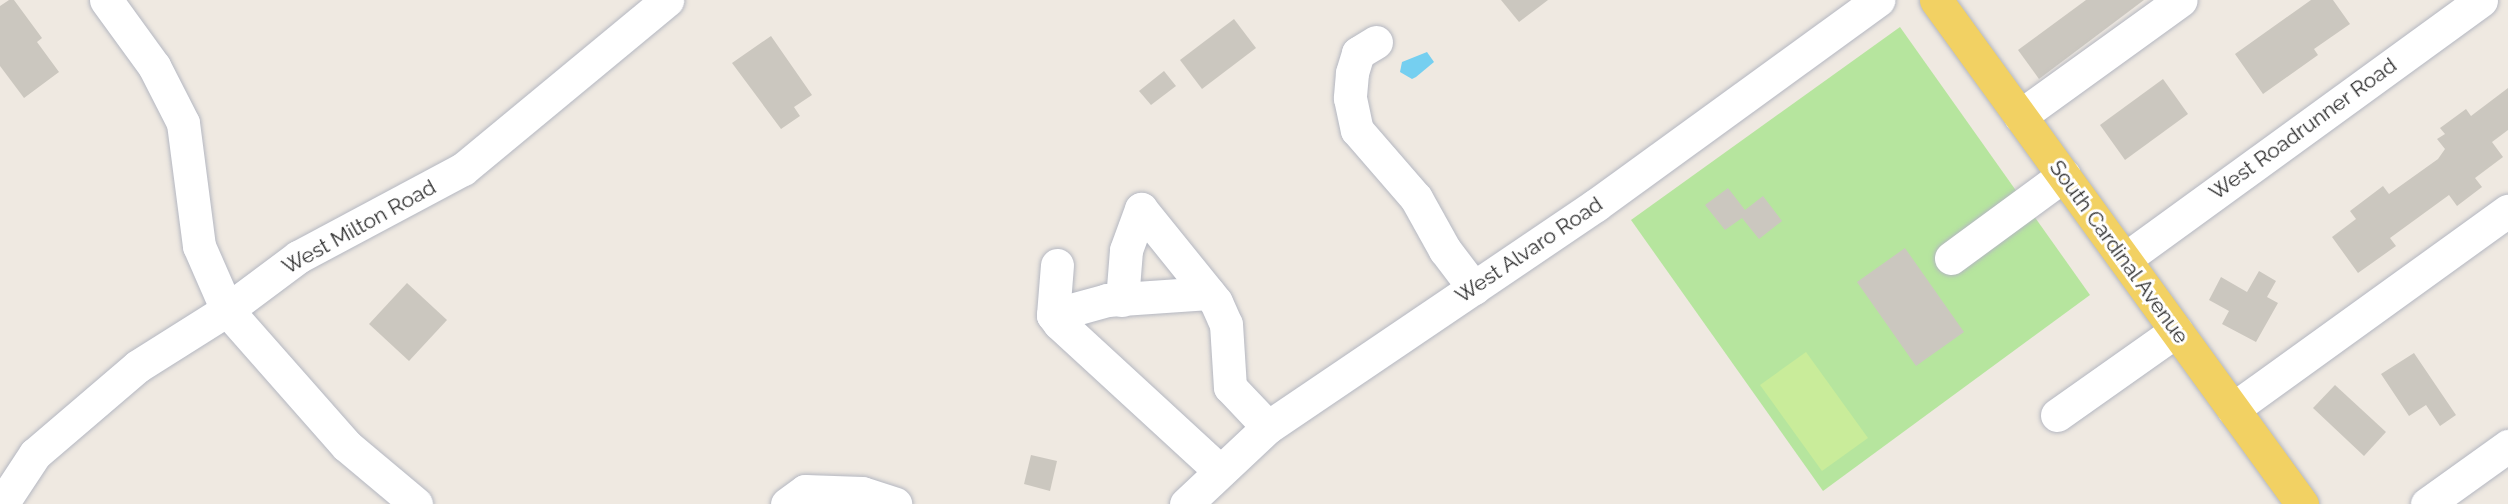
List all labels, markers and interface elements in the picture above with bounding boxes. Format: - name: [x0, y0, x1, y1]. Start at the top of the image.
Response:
- street label: West Roadrunner Road: [2204, 53, 2402, 205]
- street label: South Cardinal Avenue: [2044, 155, 2194, 349]
- street label: West Milton Road: [278, 174, 440, 280]
- street label: West Alvaro Road: [1450, 191, 1608, 309]

